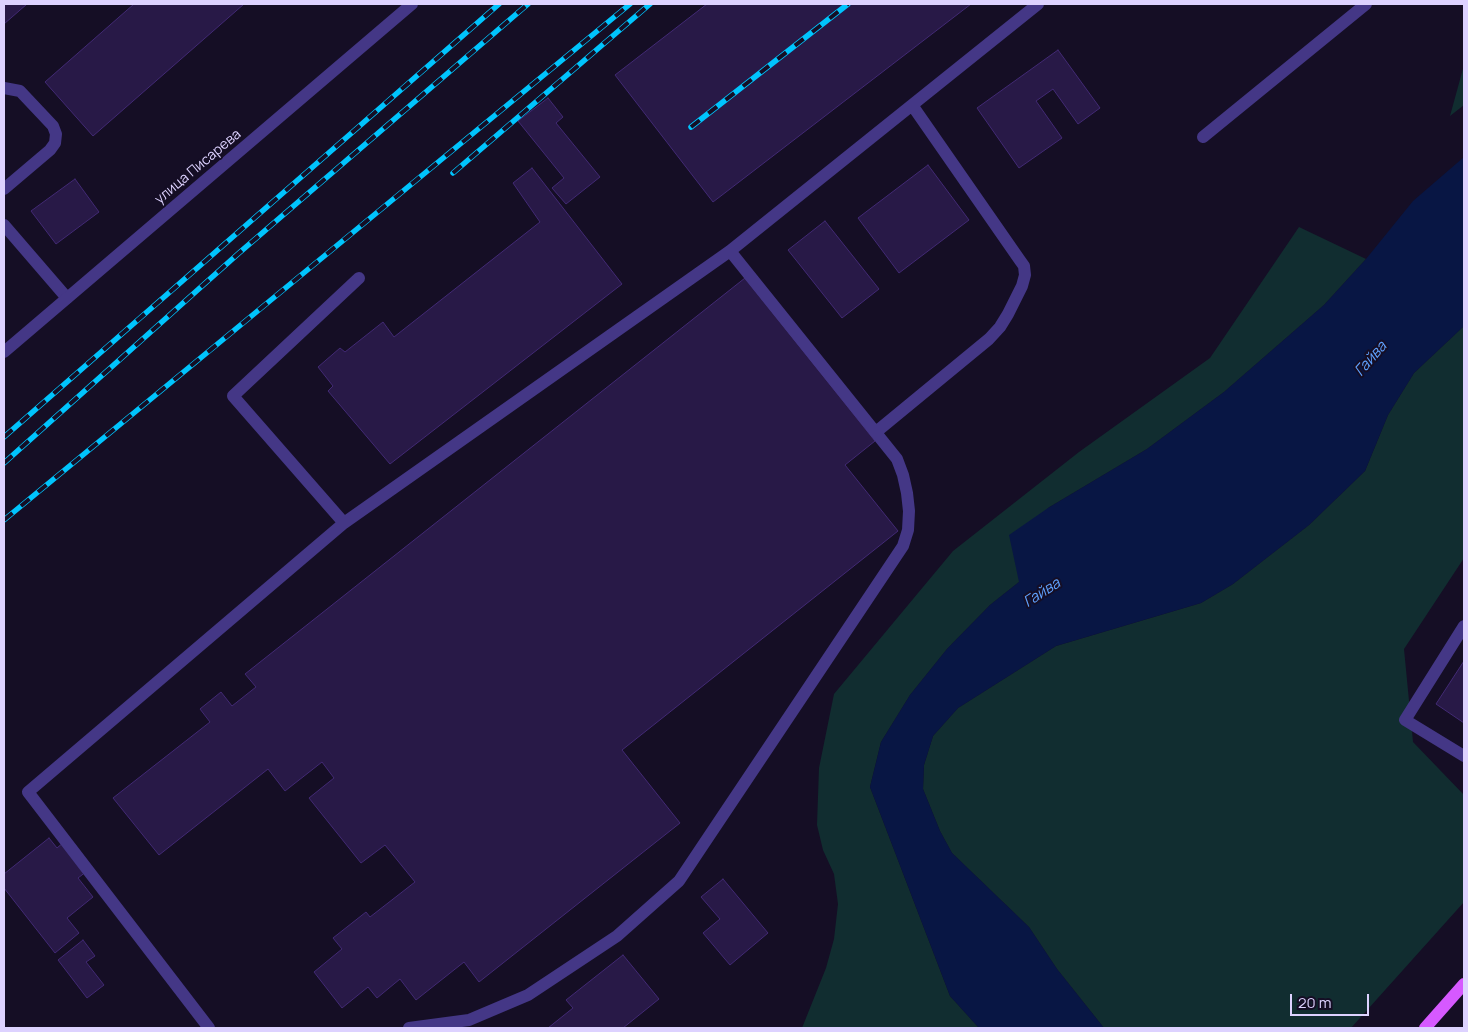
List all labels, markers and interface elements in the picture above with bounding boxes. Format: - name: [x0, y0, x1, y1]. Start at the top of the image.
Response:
- street label: улица Писарева: [152, 126, 244, 208]
- water label: Гайва: [1351, 338, 1391, 380]
- water label: Гайва: [1020, 575, 1064, 611]
- scale bar: [1293, 984, 1372, 1016]
- text: 20 m: [1298, 992, 1331, 1013]

